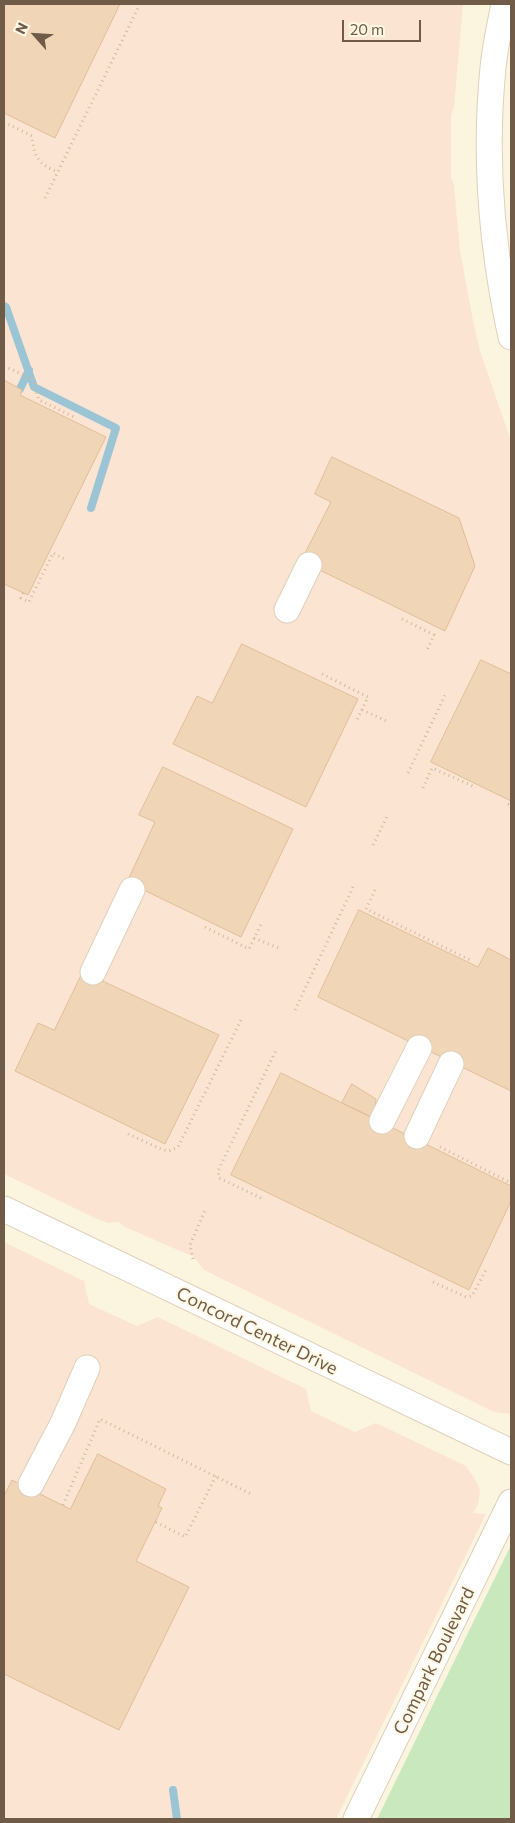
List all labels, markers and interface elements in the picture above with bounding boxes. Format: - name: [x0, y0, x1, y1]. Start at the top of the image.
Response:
- north arrow: [10, 10, 60, 60]
- scale bar: [345, 10, 424, 42]
- text: N: [11, 20, 31, 37]
- text: 20 m: [350, 20, 384, 38]
- street label: Concord Center Drive: [173, 1283, 341, 1379]
- street label: Compark Boulevard: [389, 1584, 479, 1738]

